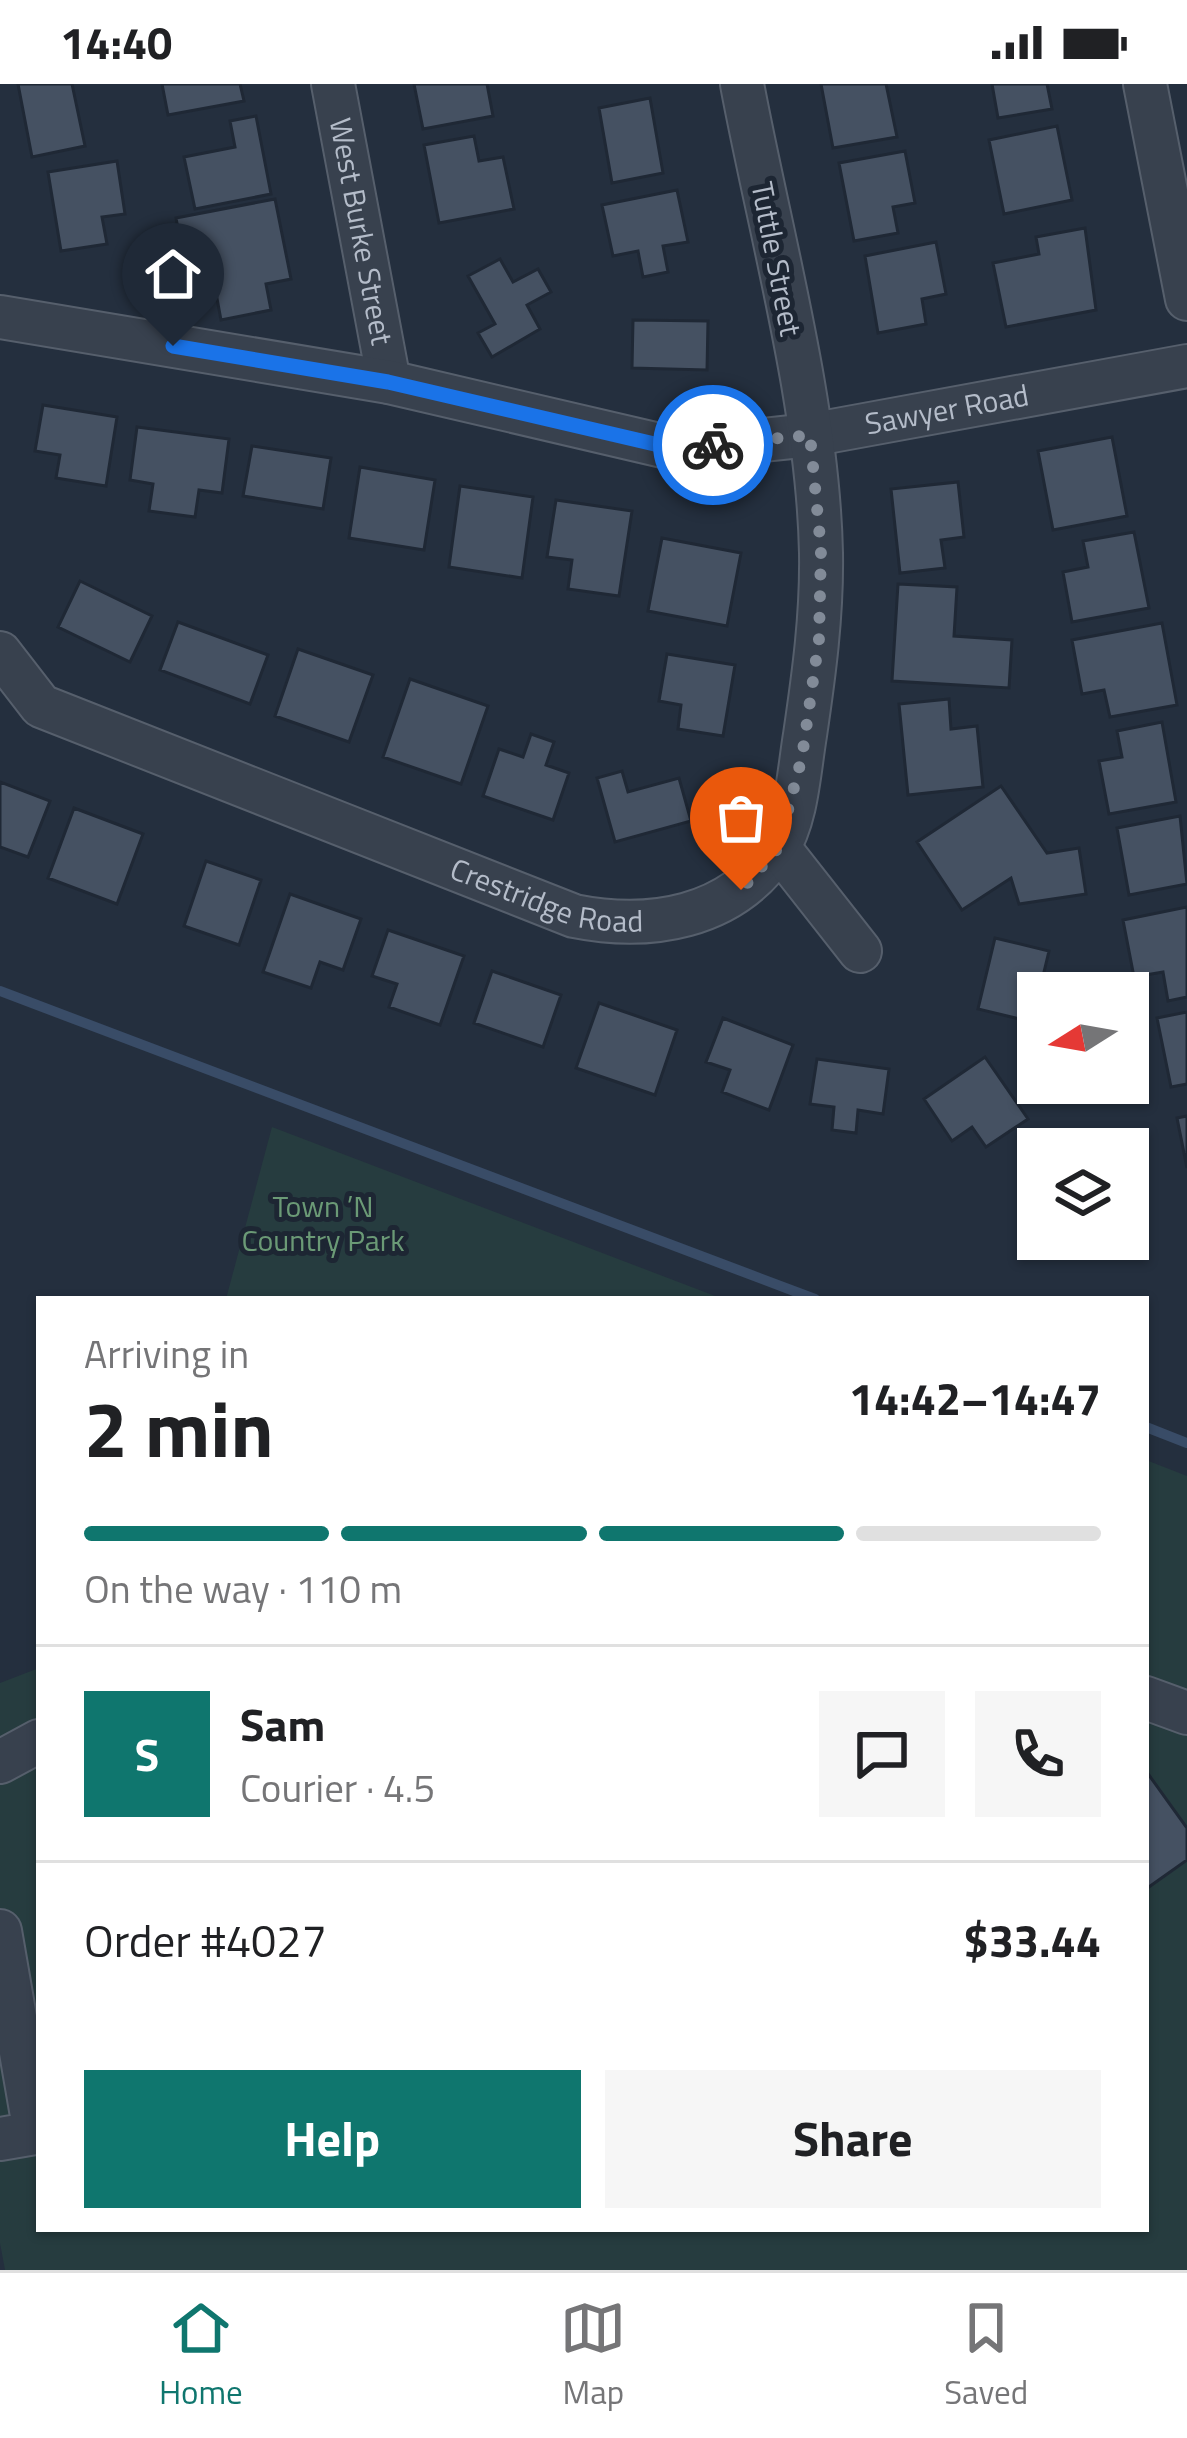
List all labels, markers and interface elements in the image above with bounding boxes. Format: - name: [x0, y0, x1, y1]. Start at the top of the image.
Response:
- text: 14:40: [60, 8, 172, 76]
- street label: West Burke Street: [318, 114, 406, 349]
- street label: Tuttle Street: [740, 178, 815, 340]
- pin: [122, 223, 224, 346]
- icon: home: [140, 241, 206, 307]
- street label: Sawyer Road: [861, 371, 1032, 446]
- courier: [653, 385, 773, 505]
- icon: bike: [680, 412, 746, 478]
- pin: [690, 767, 792, 890]
- icon: bag: [708, 785, 774, 851]
- street label: Crestridge Road: [444, 846, 644, 944]
- north arrow: [1017, 972, 1149, 1104]
- map controls: [1017, 972, 1149, 1260]
- button: layers: [1017, 1128, 1149, 1260]
- park label: Town ’N Country Park: [241, 1183, 405, 1263]
- text: Arriving in: [84, 1324, 249, 1383]
- text: 14:42–14:47: [849, 1364, 1101, 1432]
- text: 2 min: [84, 1369, 274, 1487]
- text: On the way · 110 m: [84, 1559, 402, 1618]
- text: Sam: [240, 1690, 325, 1758]
- button: chat: [819, 1691, 945, 1817]
- button: phone: [975, 1691, 1101, 1817]
- text: S: [135, 1720, 159, 1788]
- text: Courier · 4.5: [240, 1758, 435, 1817]
- text: Order #4027: [84, 1906, 327, 1974]
- text: $33.44: [963, 1906, 1101, 1974]
- button: Help: [84, 2070, 581, 2208]
- button: Share: [605, 2070, 1101, 2208]
- tab: Home: [159, 2295, 243, 2417]
- tab: Map: [560, 2295, 626, 2417]
- tab: Saved: [944, 2295, 1028, 2417]

